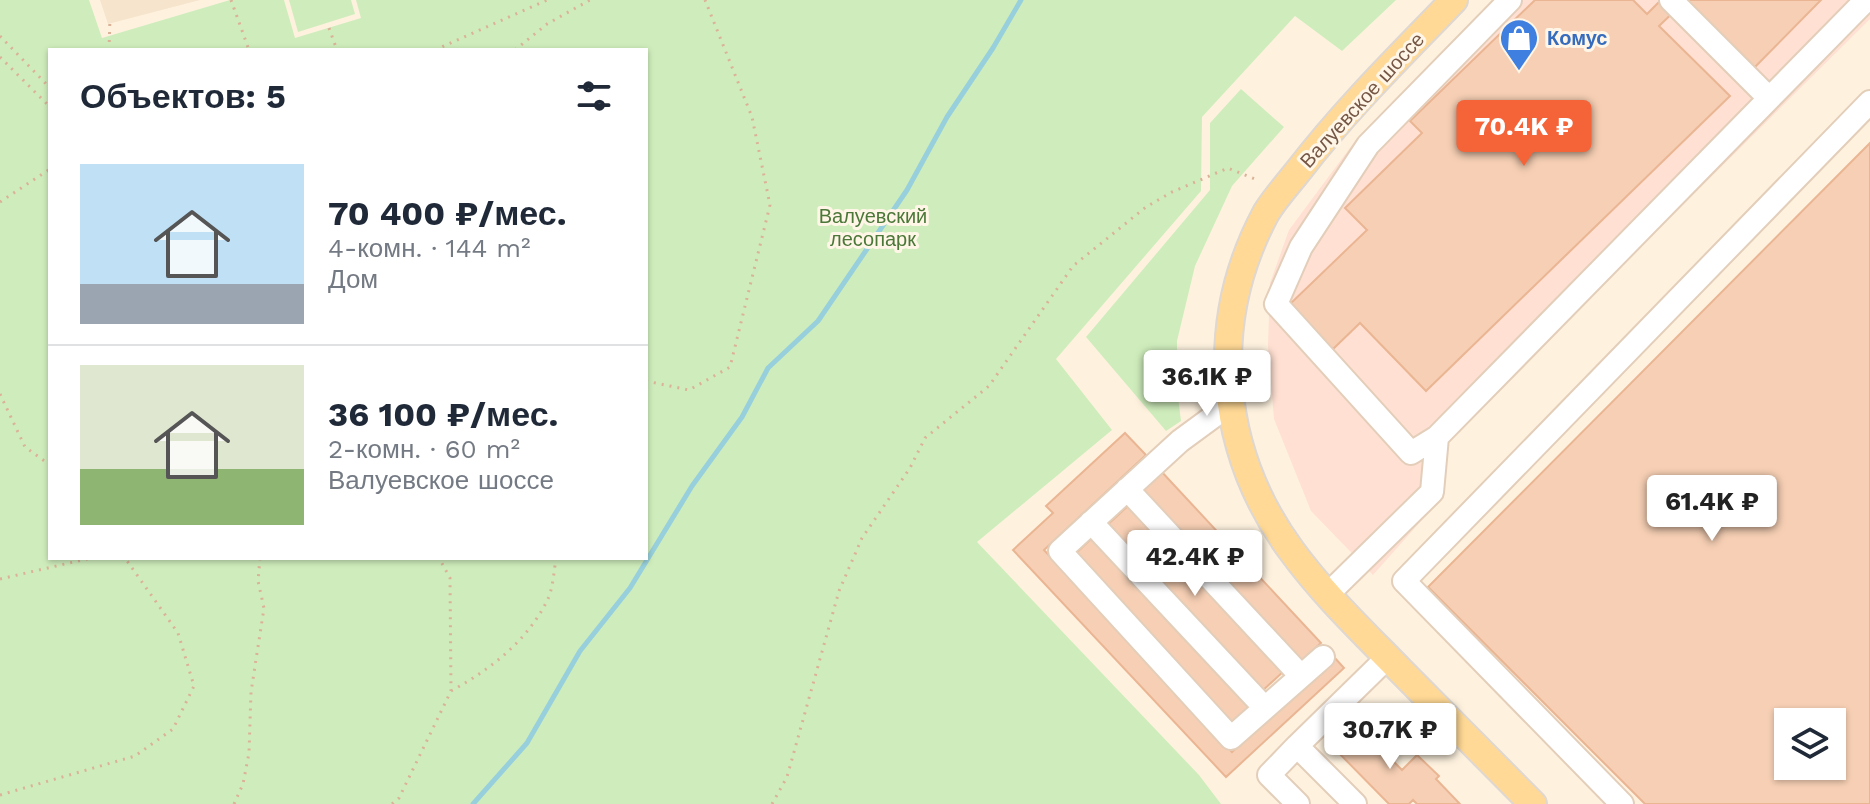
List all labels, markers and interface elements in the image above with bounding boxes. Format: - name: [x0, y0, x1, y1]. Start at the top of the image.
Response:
- shop icon: Комус: [1498, 17, 1540, 72]
- place label: Комус: [1547, 26, 1607, 50]
- street label: Валуевское шоссе: [1295, 27, 1429, 173]
- icon: filters: [572, 74, 616, 118]
- text: Объектов: 5: [80, 76, 286, 116]
- pin: 70.4K ₽: [1450, 100, 1598, 168]
- text: 70.4K ₽: [1474, 111, 1574, 141]
- text: 70 400 ₽/мес.: [328, 193, 567, 233]
- icon: home: [144, 196, 240, 292]
- park label: Валуевский лесопарк: [819, 204, 927, 251]
- text: 4-комн. · 144 m²: [328, 233, 531, 263]
- text: Дом: [328, 264, 378, 294]
- pin: 36.1K ₽: [1133, 350, 1281, 418]
- text: 36.1K ₽: [1162, 361, 1252, 391]
- text: 36 100 ₽/мес.: [328, 394, 558, 434]
- icon: home: [144, 397, 240, 493]
- text: 2-комн. · 60 m²: [328, 434, 520, 464]
- text: Валуевское шоссе: [328, 465, 554, 495]
- pin: 61.4K ₽: [1638, 475, 1786, 543]
- text: 61.4K ₽: [1665, 486, 1759, 516]
- pin: 42.4K ₽: [1121, 530, 1269, 598]
- text: 42.4K ₽: [1145, 541, 1245, 571]
- pin: 30.7K ₽: [1316, 703, 1464, 771]
- map controls: [1774, 708, 1846, 780]
- button: layers: [1774, 708, 1846, 780]
- text: 30.7K ₽: [1342, 714, 1438, 744]

